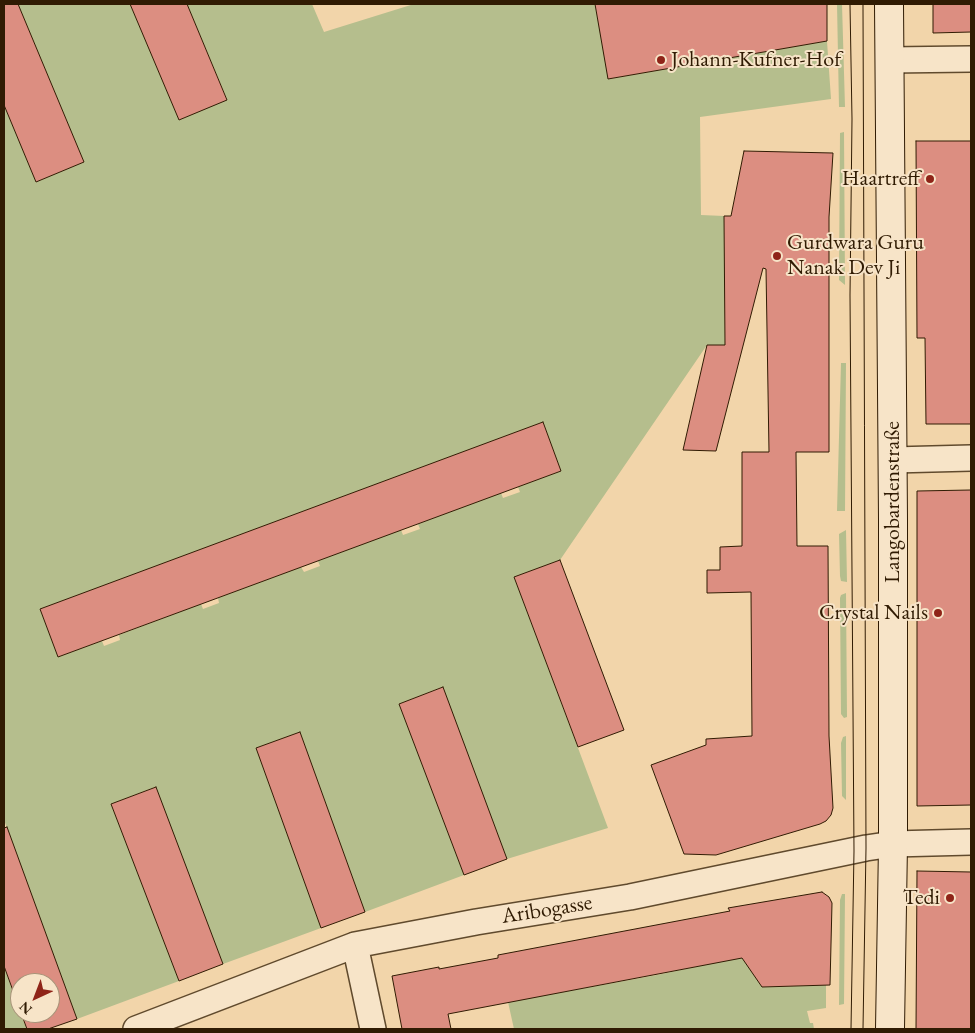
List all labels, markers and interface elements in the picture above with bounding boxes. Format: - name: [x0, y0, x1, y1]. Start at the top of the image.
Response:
- place label: Johann-Kufner-Hof: [671, 47, 841, 73]
- marker: Johann-Kufner-Hof: [655, 54, 667, 66]
- place label: Haartreff: [842, 166, 920, 192]
- marker: Haartreff: [924, 173, 936, 185]
- place label: Gurdwara Guru Nanak Dev Ji: [787, 230, 924, 282]
- marker: Gurdwara Guru Nanak Dev Ji: [771, 250, 783, 262]
- street label: Langobardenstraße: [880, 421, 906, 583]
- place label: Crystal Nails: [819, 600, 928, 626]
- marker: Crystal Nails: [932, 607, 944, 619]
- place label: Tedi: [903, 885, 940, 911]
- street label: Aribogasse: [500, 890, 594, 930]
- marker: Tedi: [944, 892, 956, 904]
- north arrow: [10, 973, 60, 1023]
- text: N: [15, 998, 36, 1019]

